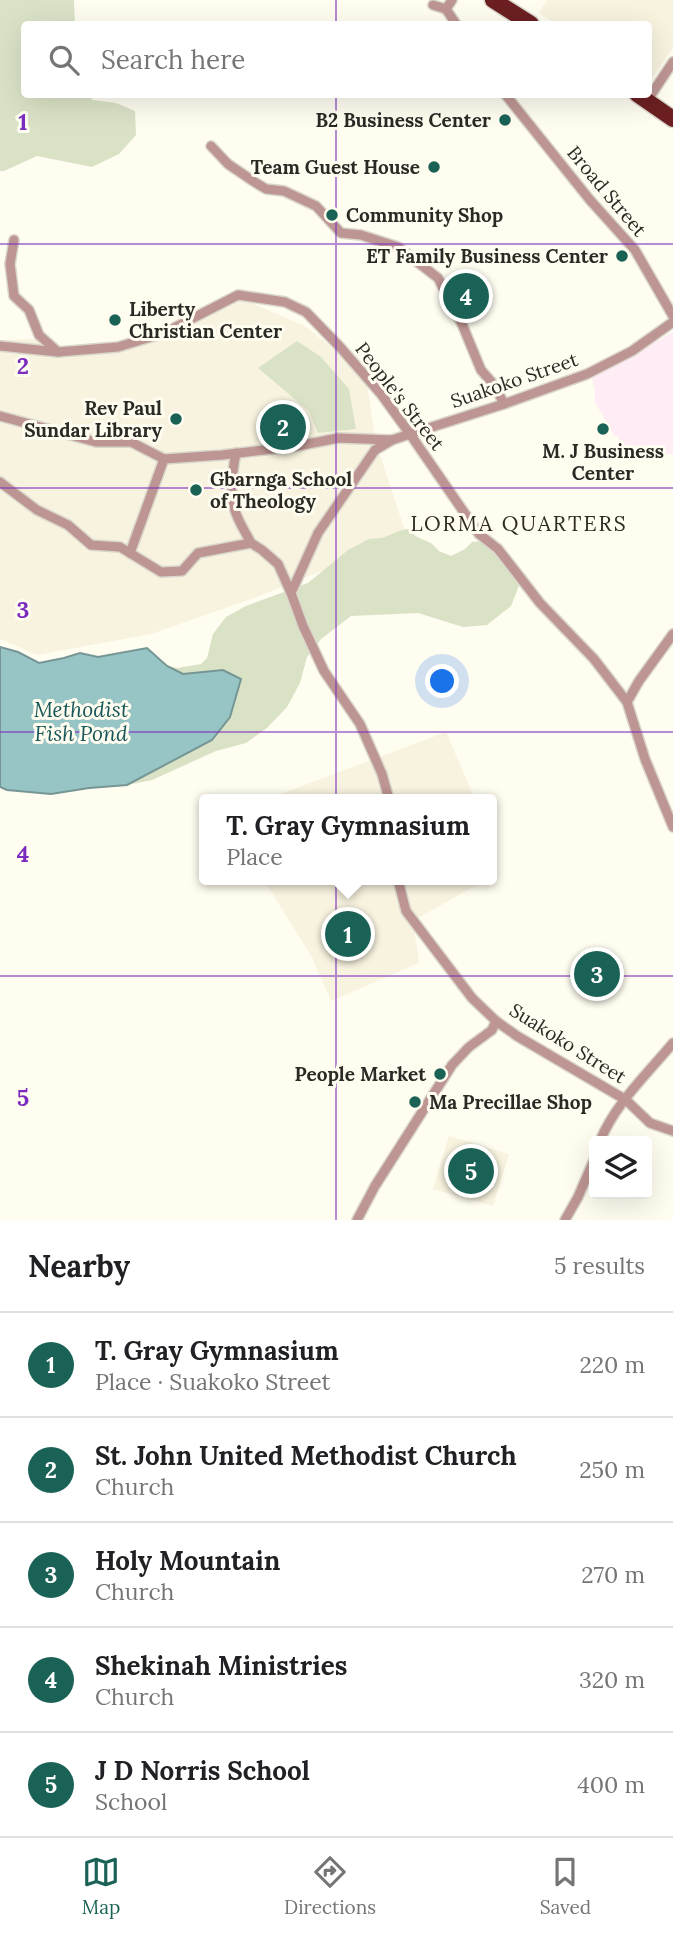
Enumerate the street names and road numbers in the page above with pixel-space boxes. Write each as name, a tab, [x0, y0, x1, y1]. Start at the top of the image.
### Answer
street label: Broad Street	[562, 141, 652, 242]
street label: People's Street	[350, 337, 450, 455]
street label: Suakoko Street	[447, 347, 581, 413]
street label: Suakoko Street	[505, 998, 631, 1089]

